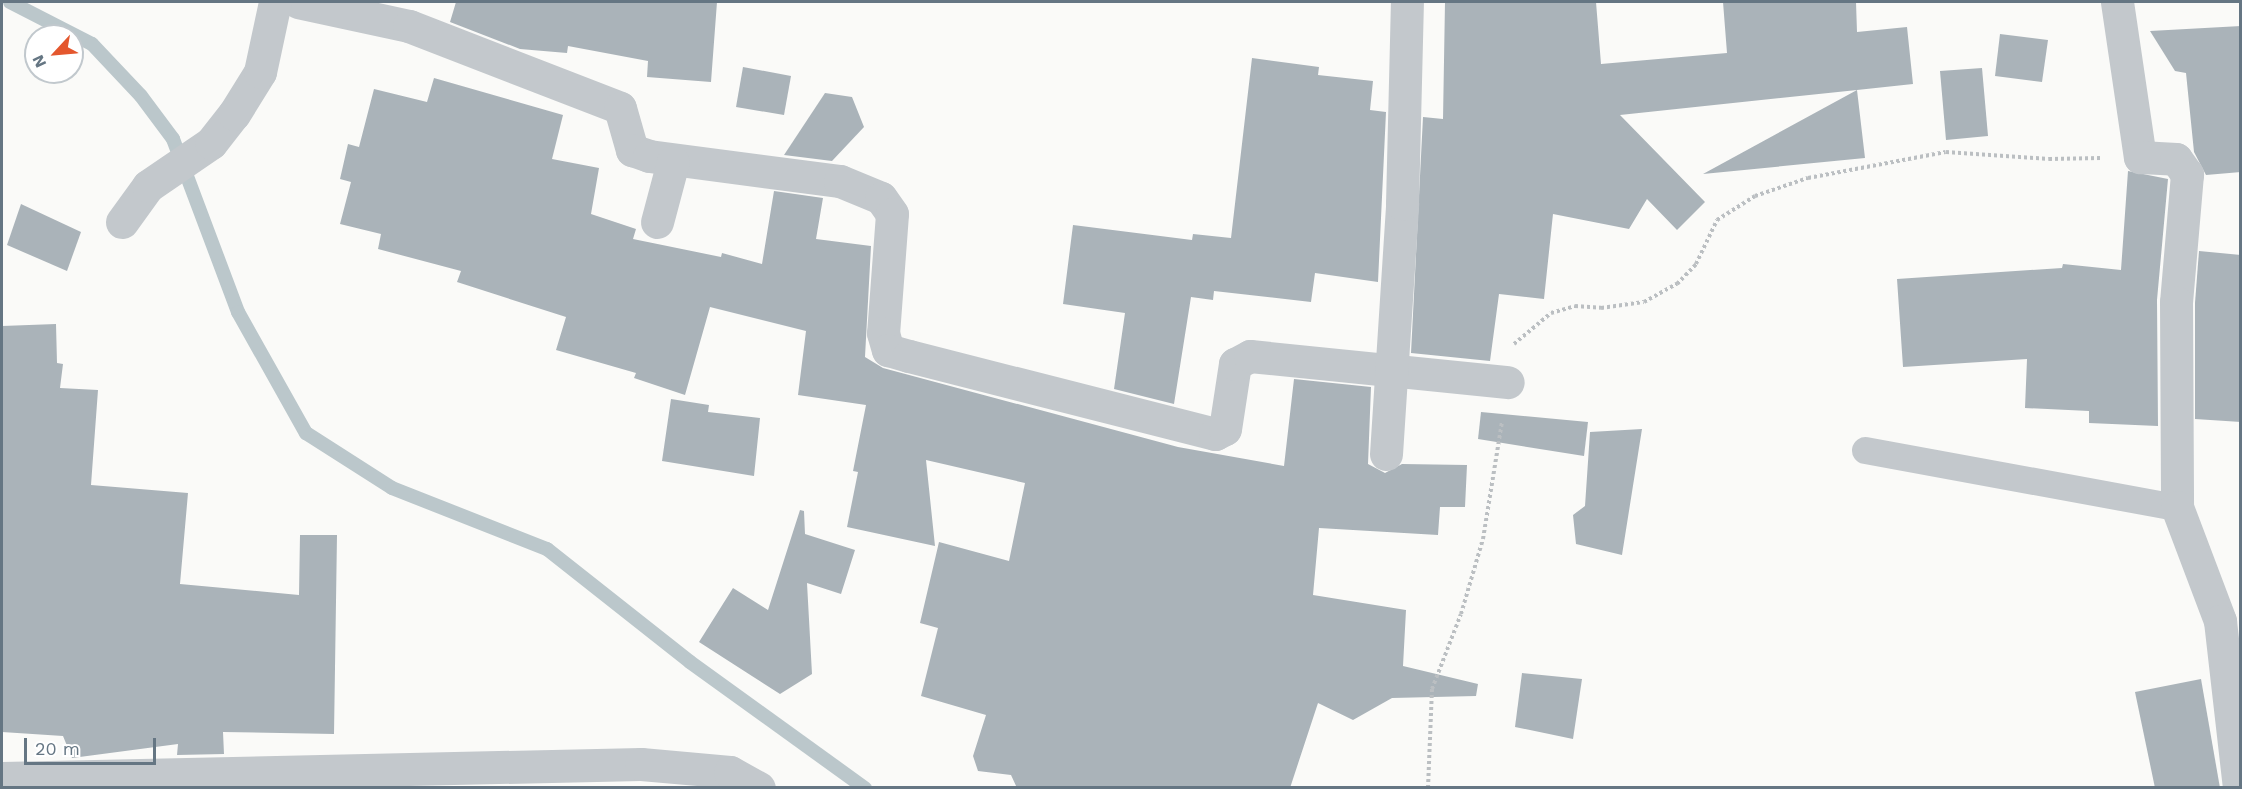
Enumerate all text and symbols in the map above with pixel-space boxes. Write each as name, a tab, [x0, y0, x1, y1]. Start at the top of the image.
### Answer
north arrow	[24, 24, 84, 84]
text: N	[28, 52, 50, 71]
scale bar	[27, 726, 159, 764]
text: 20 m	[35, 738, 80, 759]

